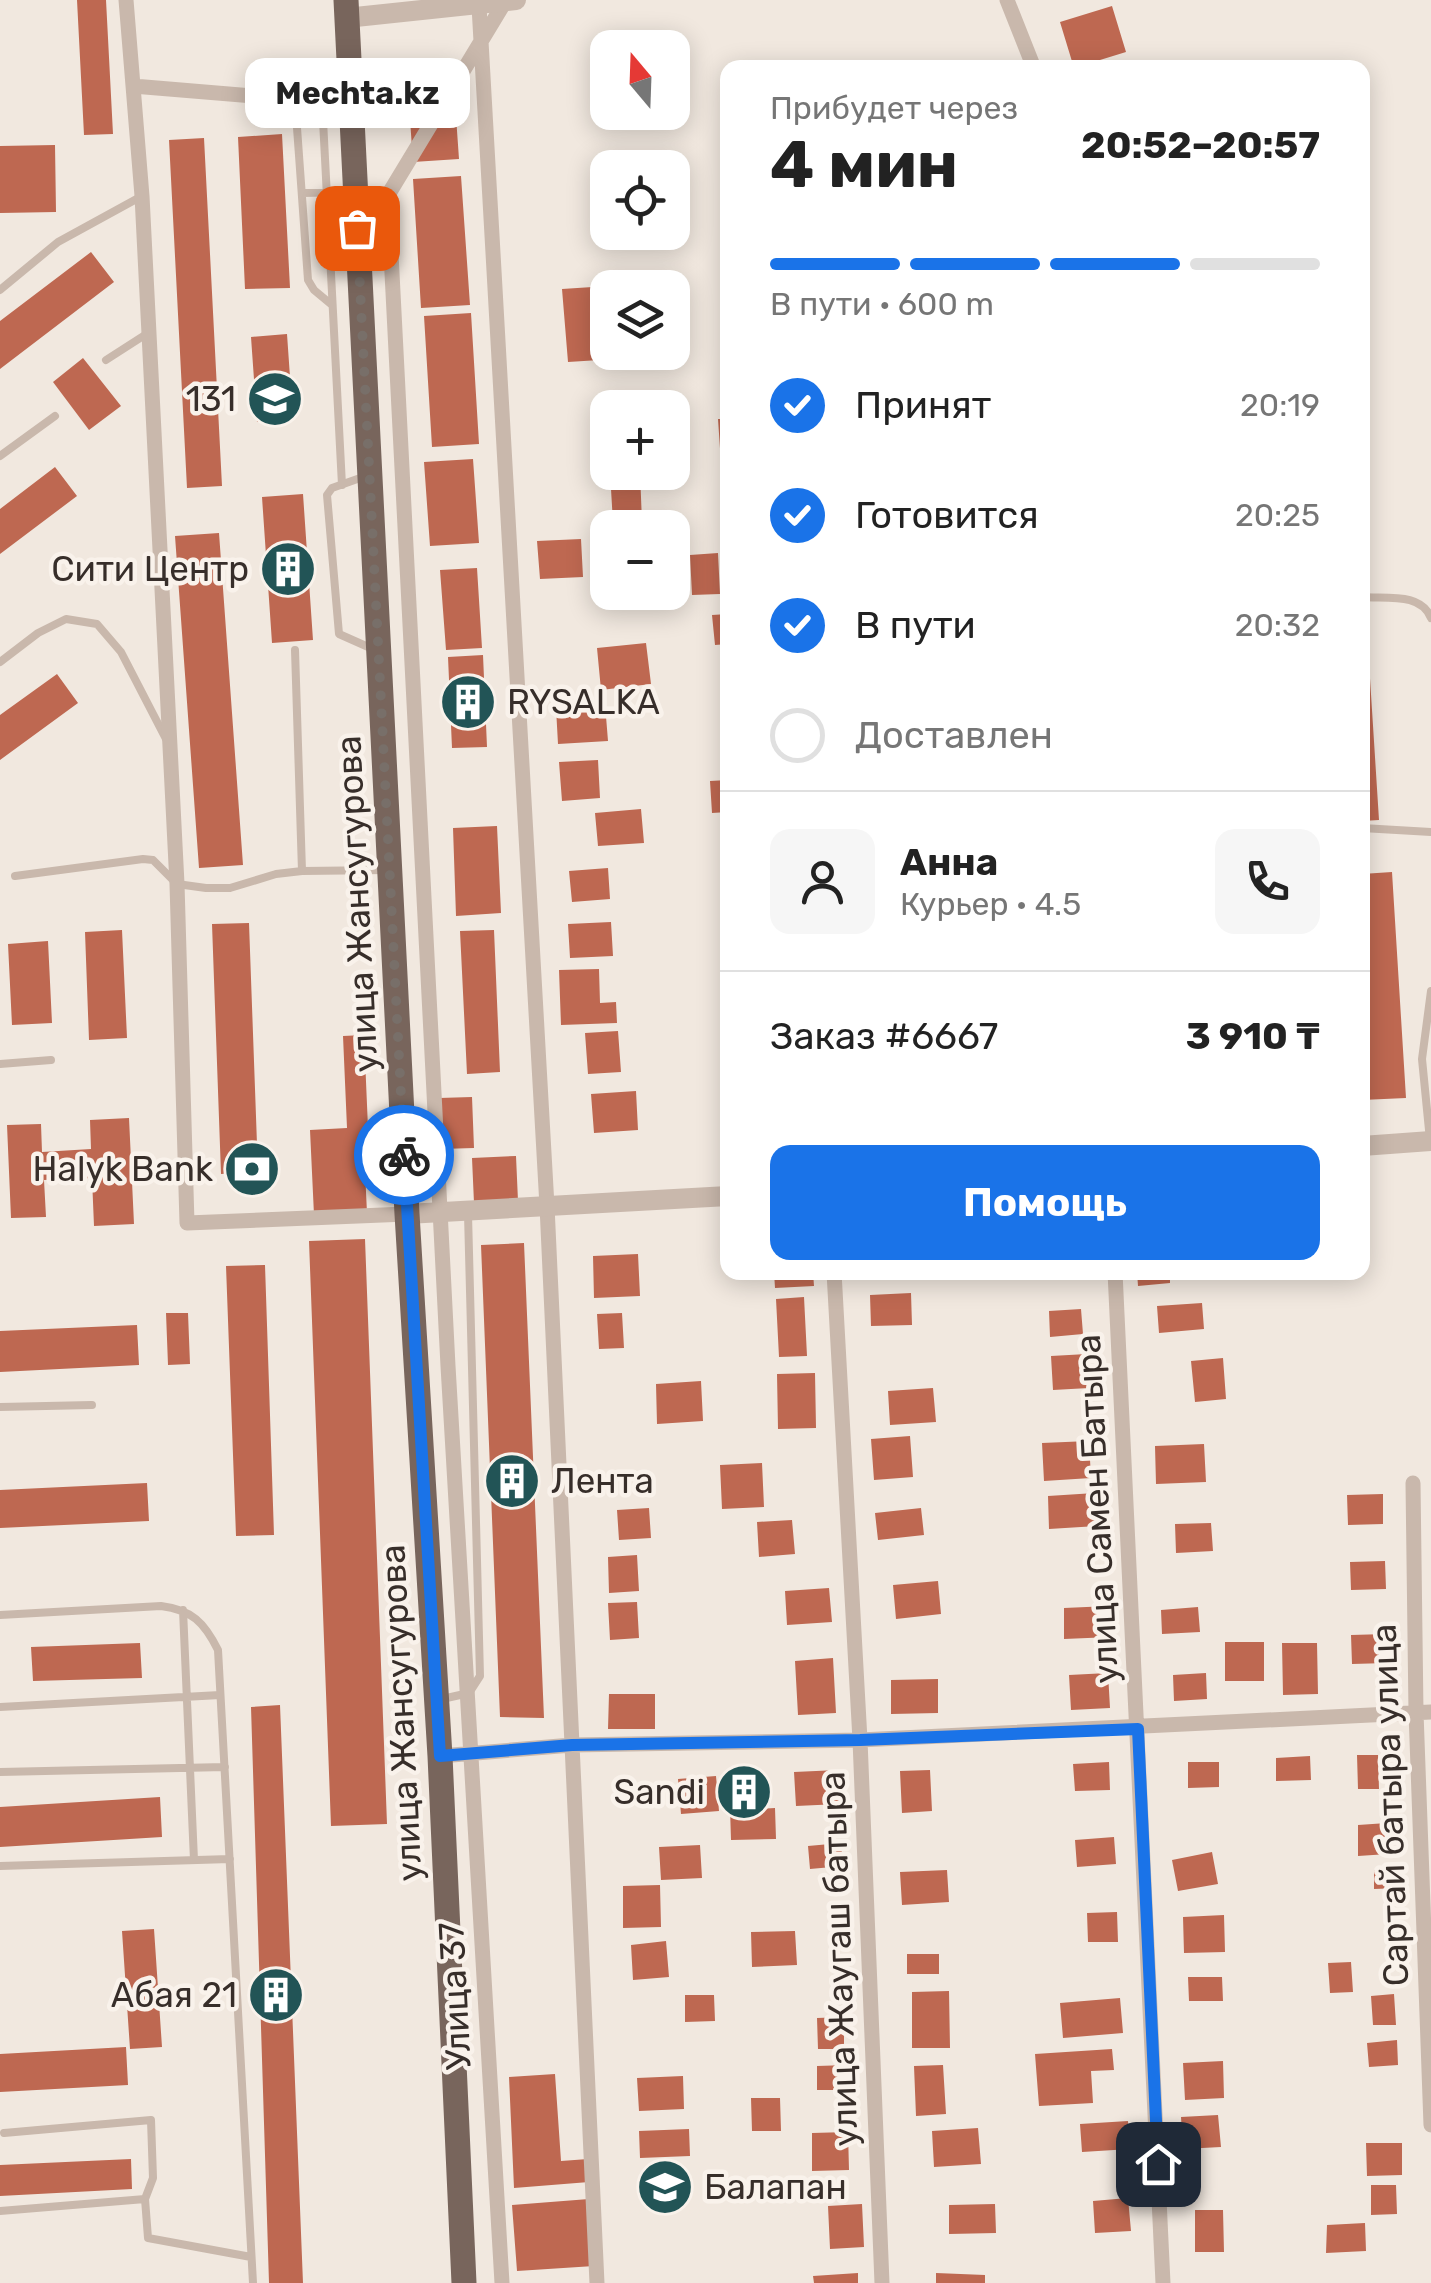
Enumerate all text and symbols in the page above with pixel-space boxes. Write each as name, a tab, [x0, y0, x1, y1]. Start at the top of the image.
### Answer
north arrow	[590, 30, 690, 130]
map controls	[590, 30, 690, 610]
callout: Mechta.kz	[245, 58, 470, 128]
text: Mechta.kz	[275, 74, 440, 112]
text: Прибудет через	[770, 89, 1018, 127]
text: 20:52–20:57	[1081, 122, 1320, 168]
text: 4 мин	[770, 126, 958, 203]
button: locate	[590, 150, 690, 250]
pin	[315, 186, 400, 271]
icon: bag	[330, 201, 385, 256]
button: layers	[590, 270, 690, 370]
text: В пути · 600 m	[770, 285, 994, 323]
school or university icon: 131	[245, 369, 305, 429]
place label: 131	[186, 378, 236, 420]
icon: check	[770, 378, 825, 433]
text: Принят	[855, 382, 991, 428]
text: 20:19	[1240, 386, 1320, 424]
button: +	[590, 390, 690, 490]
icon: check	[770, 488, 825, 543]
text: Готовится	[855, 492, 1039, 538]
text: 20:25	[1235, 496, 1320, 534]
button: −	[590, 510, 690, 610]
building icon: Сити Центр	[258, 539, 318, 599]
place label: Сити Центр	[51, 548, 249, 590]
icon: check	[770, 598, 825, 653]
text: В пути	[855, 602, 976, 648]
text: 20:32	[1235, 606, 1320, 644]
building icon: RYSALKA	[438, 672, 498, 732]
place label: RYSALKA	[507, 681, 660, 723]
text: Доставлен	[855, 712, 1053, 758]
street label: улица Жансугурова	[327, 735, 387, 1073]
button: person	[770, 829, 875, 934]
button: phone	[1215, 829, 1320, 934]
text: Анна	[900, 839, 998, 885]
text: Курьер · 4.5	[900, 885, 1081, 923]
text: Заказ #6667	[770, 1013, 998, 1059]
text: 3 910 ₸	[1186, 1013, 1320, 1059]
courier	[354, 1105, 454, 1205]
icon: bike	[377, 1128, 432, 1183]
bank icon: Halyk Bank	[222, 1139, 282, 1199]
button: Помощь	[770, 1145, 1320, 1260]
place label: Halyk Bank	[33, 1148, 213, 1190]
street label: улица Самен Батыра	[1067, 1333, 1127, 1685]
building icon: Лента	[482, 1451, 542, 1511]
place label: Лента	[551, 1460, 654, 1502]
street label: улица Жансугурова	[371, 1544, 431, 1882]
street label: Сартай батыра улица	[1363, 1623, 1417, 1987]
building icon: Sandi	[714, 1762, 774, 1822]
place label: Sandi	[613, 1771, 705, 1813]
street label: улица Жаугаш батыра	[811, 1771, 867, 2147]
street label: Улица 37	[430, 1921, 480, 2071]
building icon: Абая 21	[246, 1965, 306, 2025]
place label: Абая 21	[111, 1974, 237, 2016]
pin	[1116, 2122, 1201, 2207]
icon: home	[1131, 2137, 1186, 2192]
school or university icon: Балапан	[635, 2157, 695, 2217]
place label: Балапан	[704, 2166, 847, 2208]

